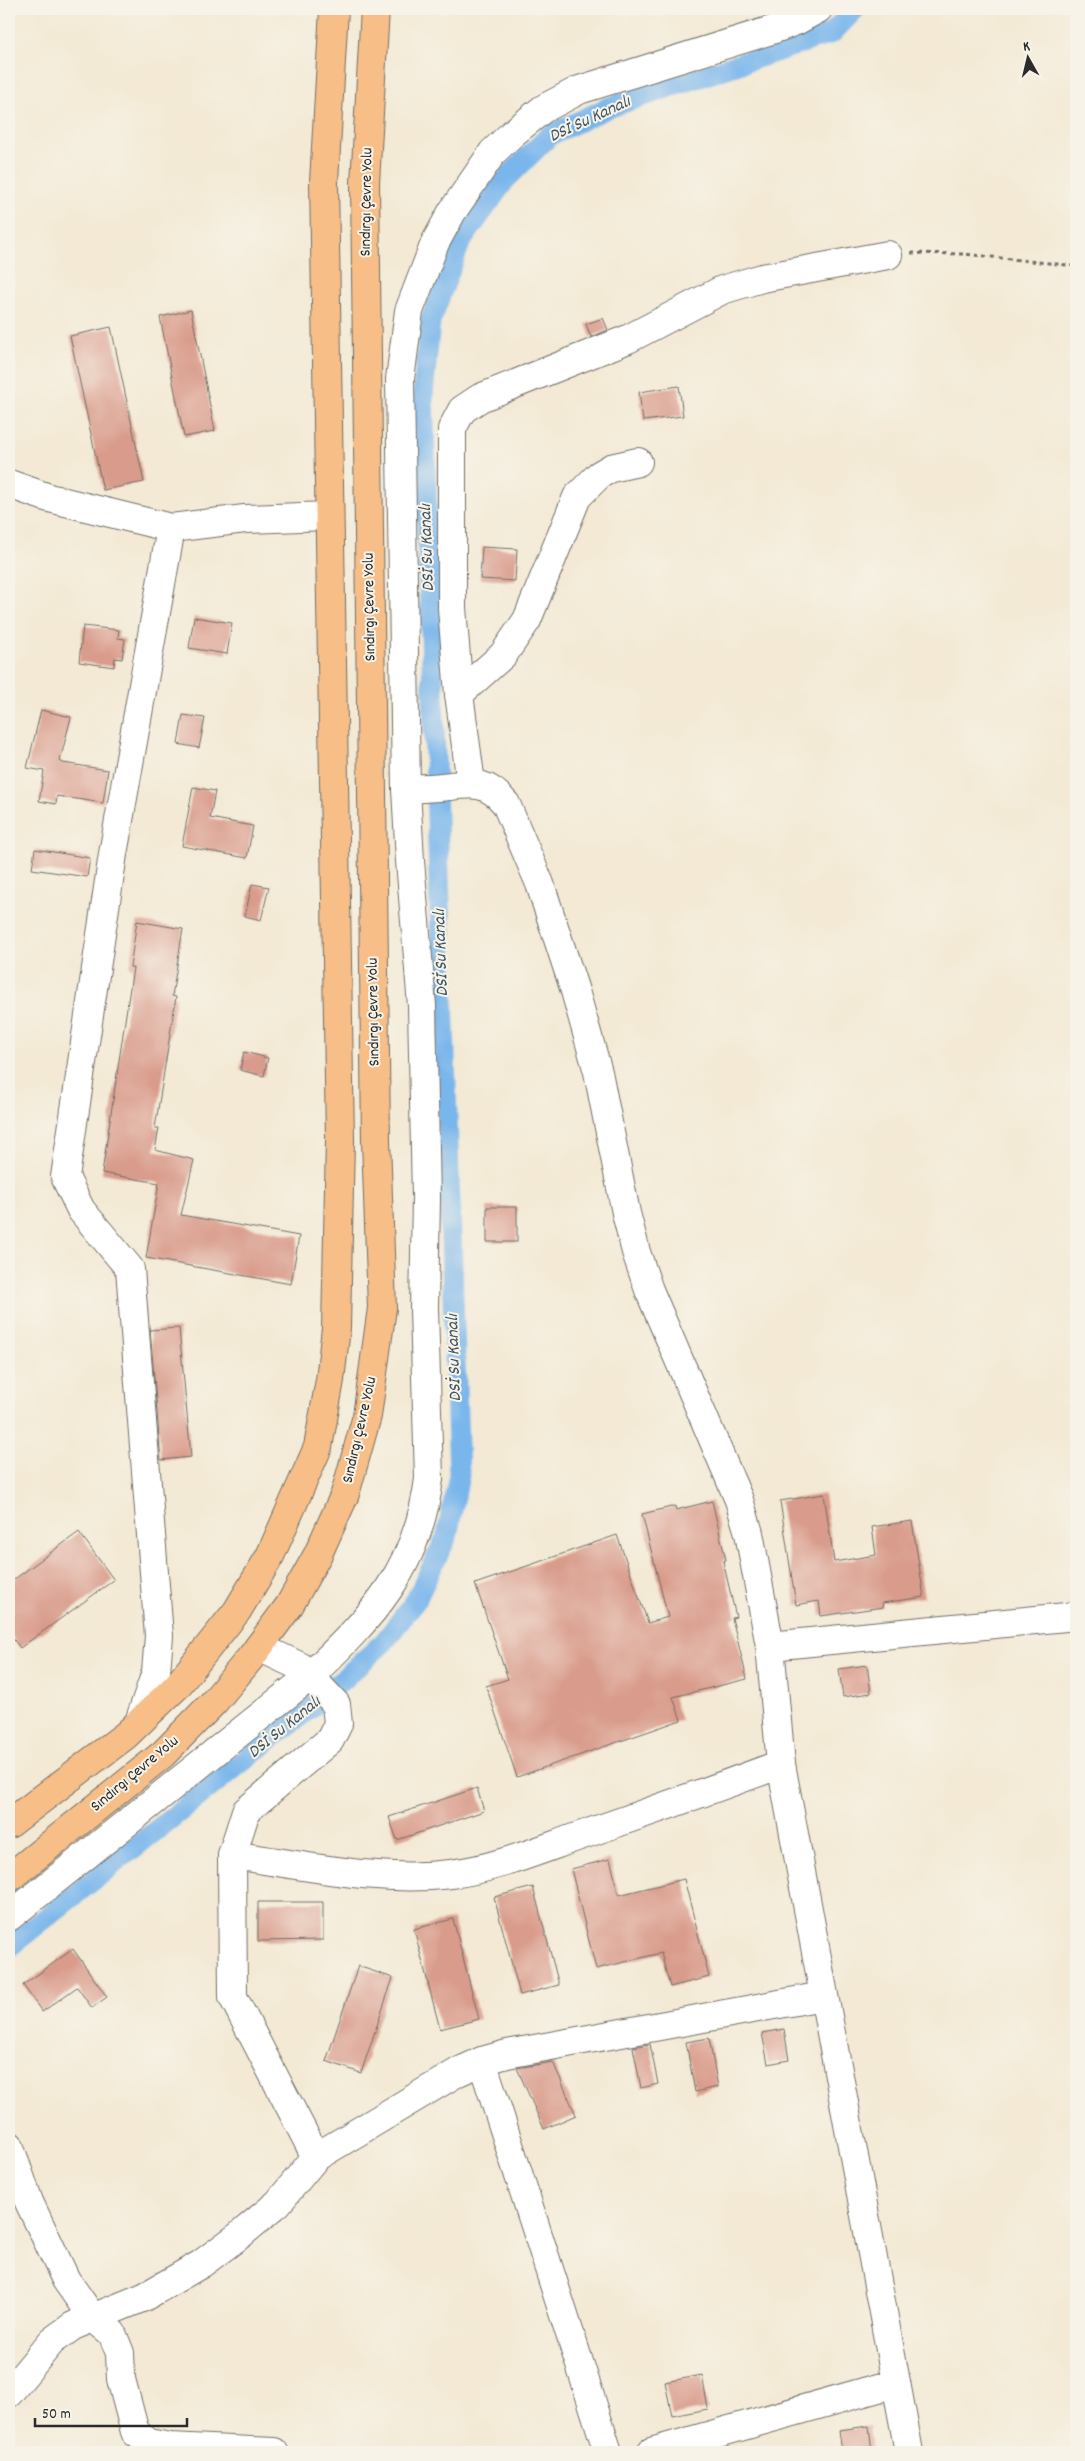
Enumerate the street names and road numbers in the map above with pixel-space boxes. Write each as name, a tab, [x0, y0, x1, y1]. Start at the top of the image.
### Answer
street label: Sındırgı Çevre Yolu	[355, 147, 379, 257]
street label: Sındırgı Çevre Yolu	[358, 552, 382, 662]
street label: Sındırgı Çevre Yolu	[362, 957, 386, 1067]
street label: Sındırgı Çevre Yolu	[337, 1374, 383, 1486]
street label: Sındırgı Çevre Yolu	[86, 1730, 184, 1818]

